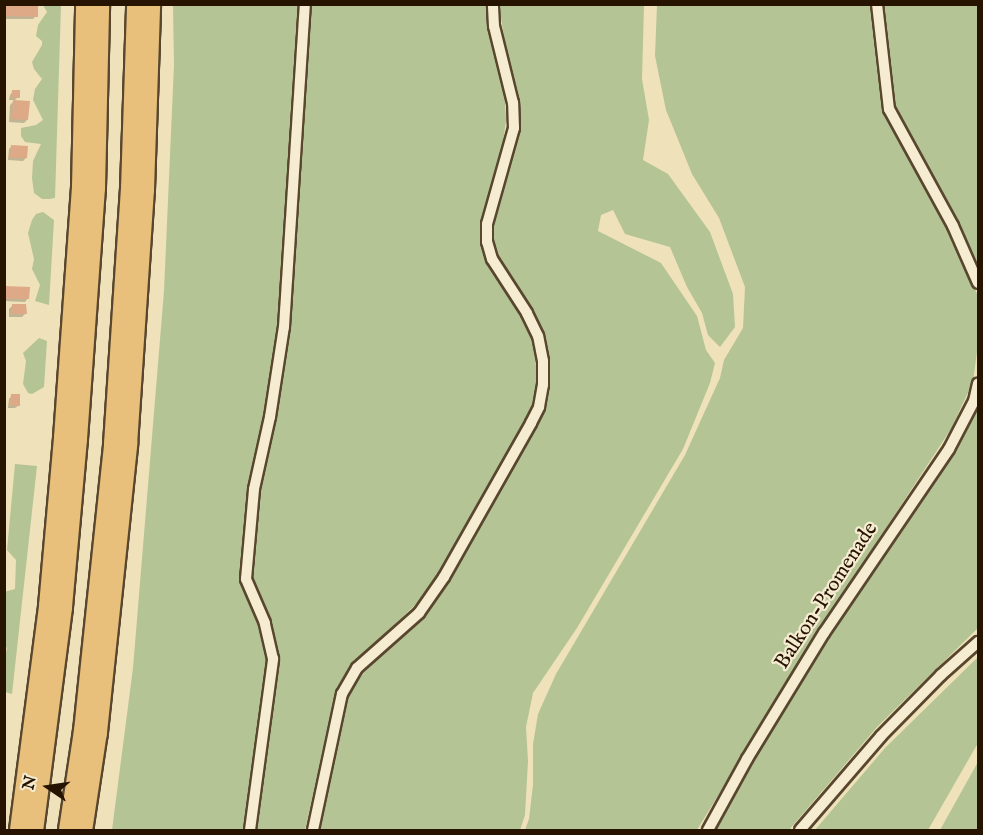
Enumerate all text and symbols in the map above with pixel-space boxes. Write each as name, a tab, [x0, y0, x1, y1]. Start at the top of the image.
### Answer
street label: Balkon-Promenade	[770, 518, 884, 674]
north arrow	[18, 757, 78, 817]
text: N	[19, 774, 42, 792]

